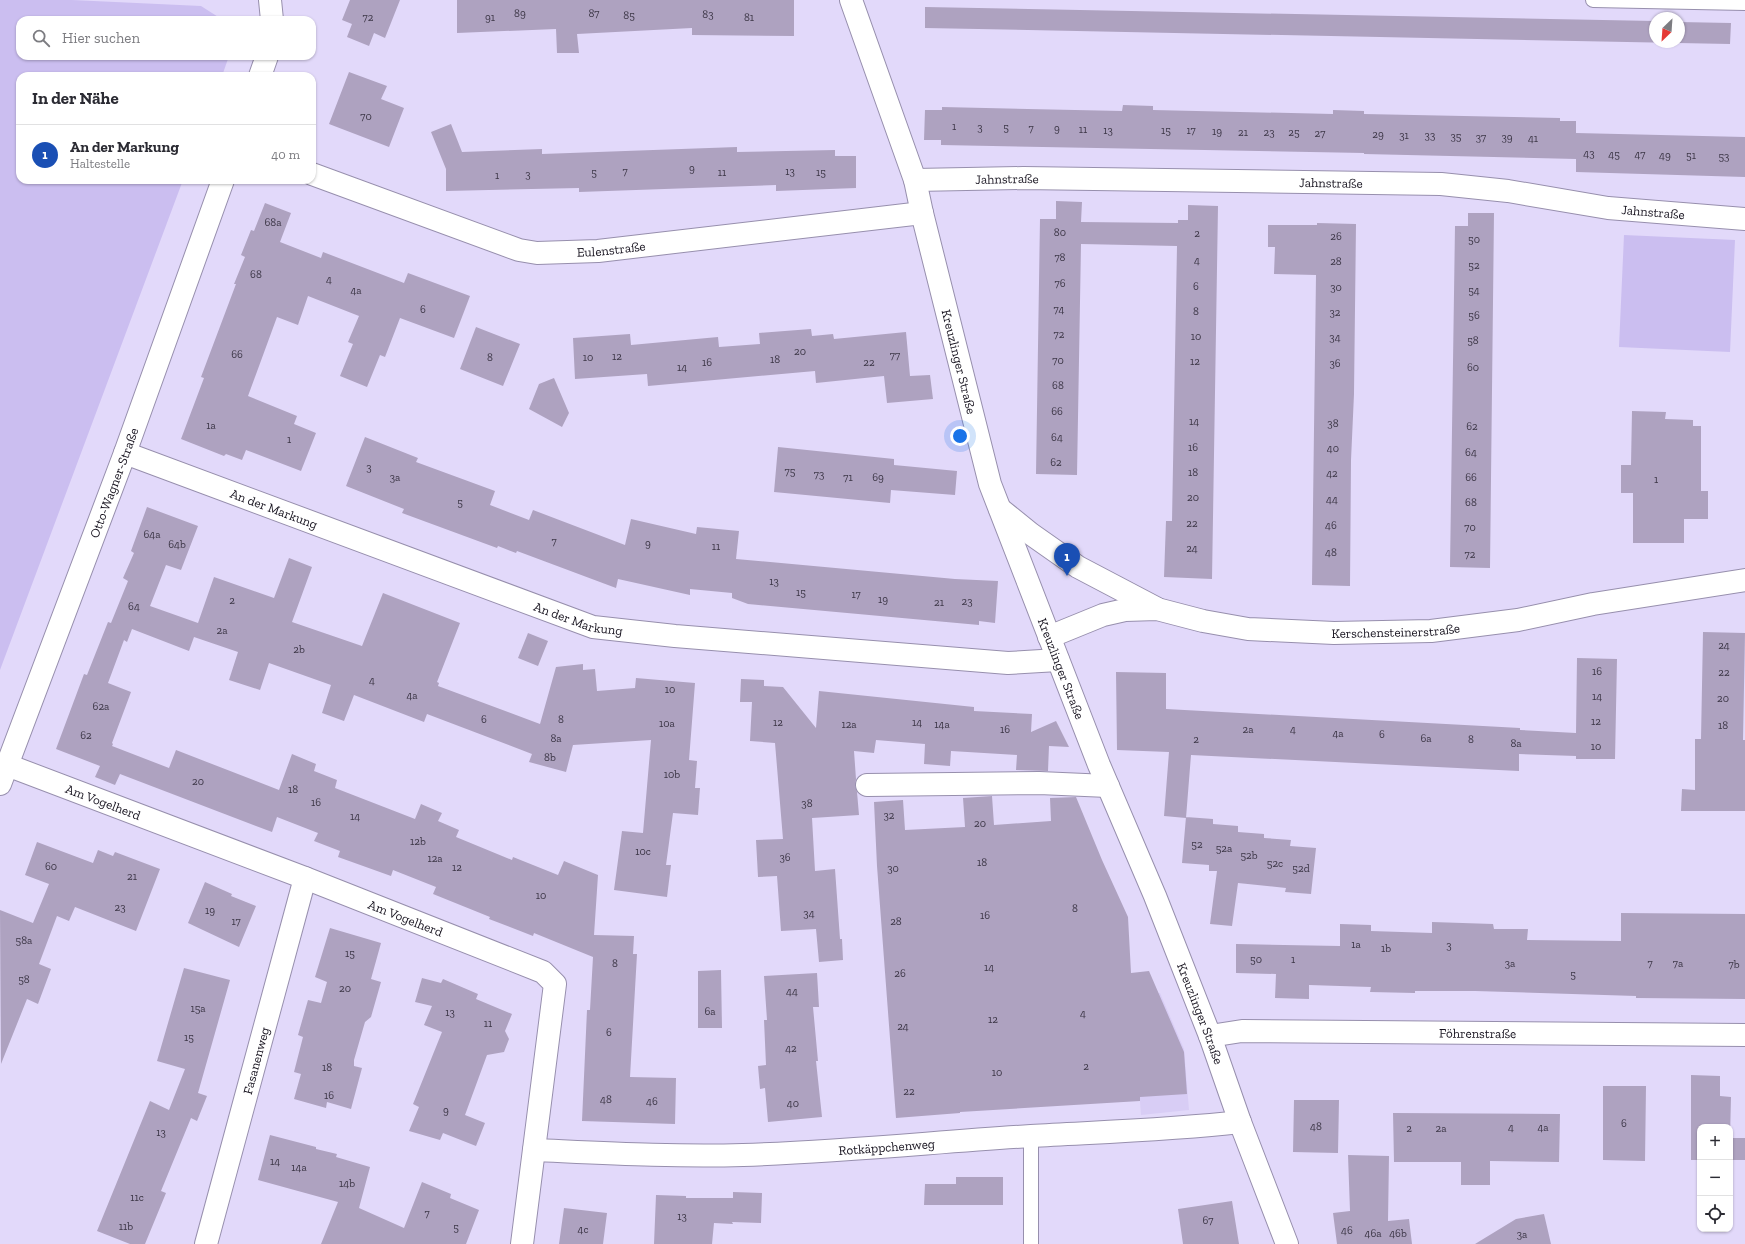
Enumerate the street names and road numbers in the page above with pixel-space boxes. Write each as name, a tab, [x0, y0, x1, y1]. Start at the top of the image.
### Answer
street label: Jahnstraße	[975, 170, 1039, 186]
street label: Jahnstraße	[1299, 174, 1363, 190]
street label: Jahnstraße	[1621, 202, 1685, 222]
street label: Eulenstraße	[577, 238, 646, 259]
street label: Kreuzlinger Straße	[939, 308, 980, 416]
street label: Otto-Wagner-Straße	[86, 426, 141, 540]
street label: An der Markung	[228, 485, 320, 531]
street label: An der Markung	[532, 598, 623, 638]
street label: Kreuzlinger Straße	[1035, 616, 1088, 721]
street label: Kerschensteinerstraße	[1331, 620, 1461, 641]
street label: Am Vogelherd	[64, 780, 143, 823]
street label: Am Vogelherd	[366, 896, 445, 939]
street label: Kreuzlinger Straße	[1174, 960, 1227, 1066]
street label: Fasanenweg	[239, 1025, 272, 1096]
street label: Föhrenstraße	[1439, 1025, 1516, 1041]
street label: Rotkäppchenweg	[838, 1135, 935, 1158]

